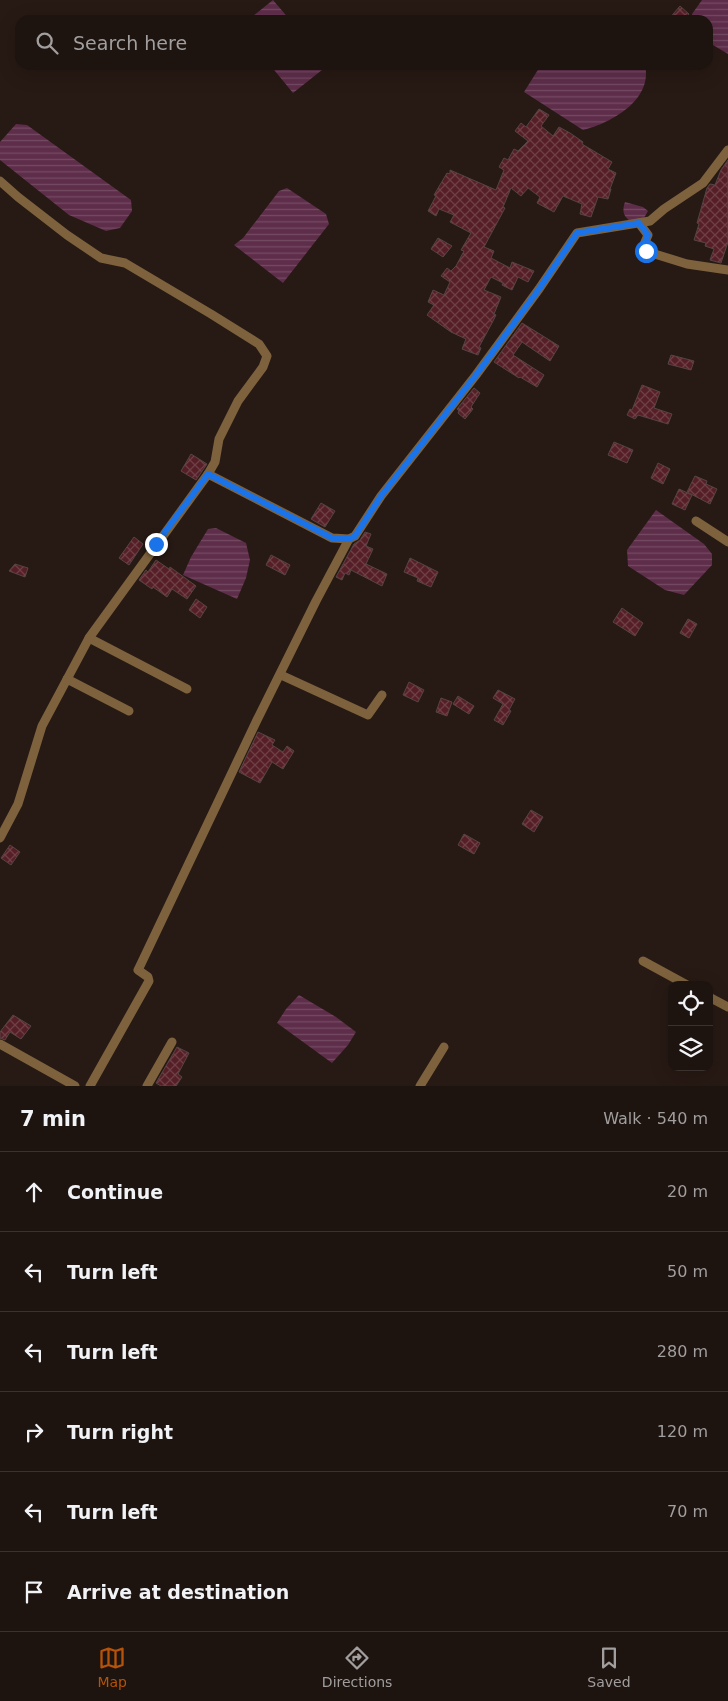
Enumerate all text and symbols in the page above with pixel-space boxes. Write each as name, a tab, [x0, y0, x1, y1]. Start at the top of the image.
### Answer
search box	[15, 15, 713, 70]
icon: search	[33, 29, 61, 57]
text: Search here	[73, 32, 187, 54]
route start	[635, 240, 658, 263]
route end	[145, 533, 168, 556]
map controls	[668, 981, 713, 1071]
button: locate	[668, 981, 713, 1026]
button: layers	[668, 1026, 713, 1071]
text: 7 min	[20, 1107, 86, 1131]
text: Walk · 540 m	[603, 1109, 708, 1128]
icon: ahead	[20, 1178, 48, 1206]
text: Continue	[67, 1181, 163, 1203]
text: 20 m	[667, 1182, 708, 1201]
icon: left	[20, 1258, 48, 1286]
text: Turn left	[67, 1261, 158, 1283]
text: 50 m	[667, 1262, 708, 1281]
icon: left	[20, 1338, 48, 1366]
text: Turn left	[67, 1341, 158, 1363]
text: 280 m	[657, 1342, 708, 1361]
icon: right	[20, 1418, 48, 1446]
text: Turn right	[67, 1421, 173, 1443]
text: 120 m	[657, 1422, 708, 1441]
icon: left	[20, 1498, 48, 1526]
text: Turn left	[67, 1501, 158, 1523]
text: 70 m	[667, 1502, 708, 1521]
icon: arrive	[20, 1578, 48, 1606]
text: Arrive at destination	[67, 1581, 289, 1603]
tab: Map	[97, 1644, 127, 1690]
tab: Directions	[322, 1644, 392, 1690]
tab: Saved	[587, 1644, 631, 1690]

